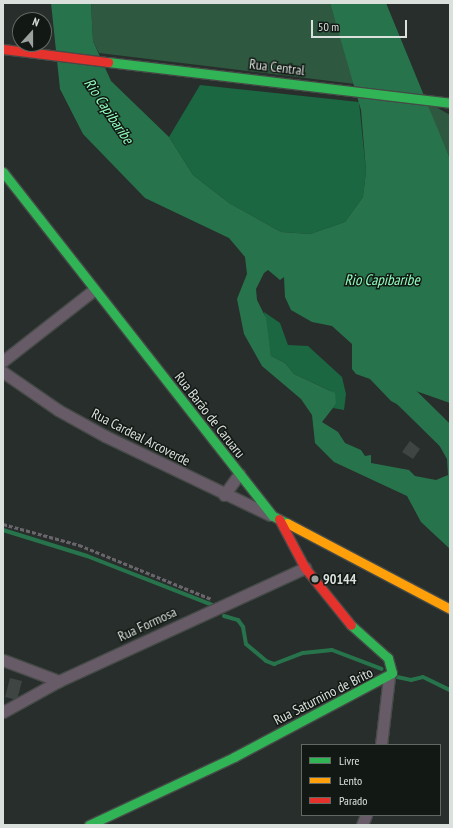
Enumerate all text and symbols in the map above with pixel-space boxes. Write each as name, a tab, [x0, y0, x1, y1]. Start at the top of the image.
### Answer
north arrow	[12, 12, 52, 52]
scale bar	[313, 12, 409, 38]
text: N	[31, 14, 41, 29]
text: 50 m	[318, 19, 339, 34]
street label: Rua Central	[248, 55, 306, 79]
water label: Rio Capibaribe	[81, 75, 137, 147]
water label: Rio Capibaribe	[344, 271, 420, 289]
street label: Rua Barão de Caruaru	[171, 369, 249, 461]
street label: Rua Cardeal Arcoverde	[89, 405, 193, 469]
place label: 90144	[323, 571, 356, 587]
marker: 90144	[310, 574, 320, 584]
street label: Rua Formosa	[115, 603, 179, 645]
street label: Rua Saturnino de Brito	[271, 664, 375, 728]
legend	[301, 744, 441, 816]
text: Livre	[339, 753, 359, 768]
text: Lento	[339, 773, 362, 788]
text: Parado	[339, 793, 367, 808]

